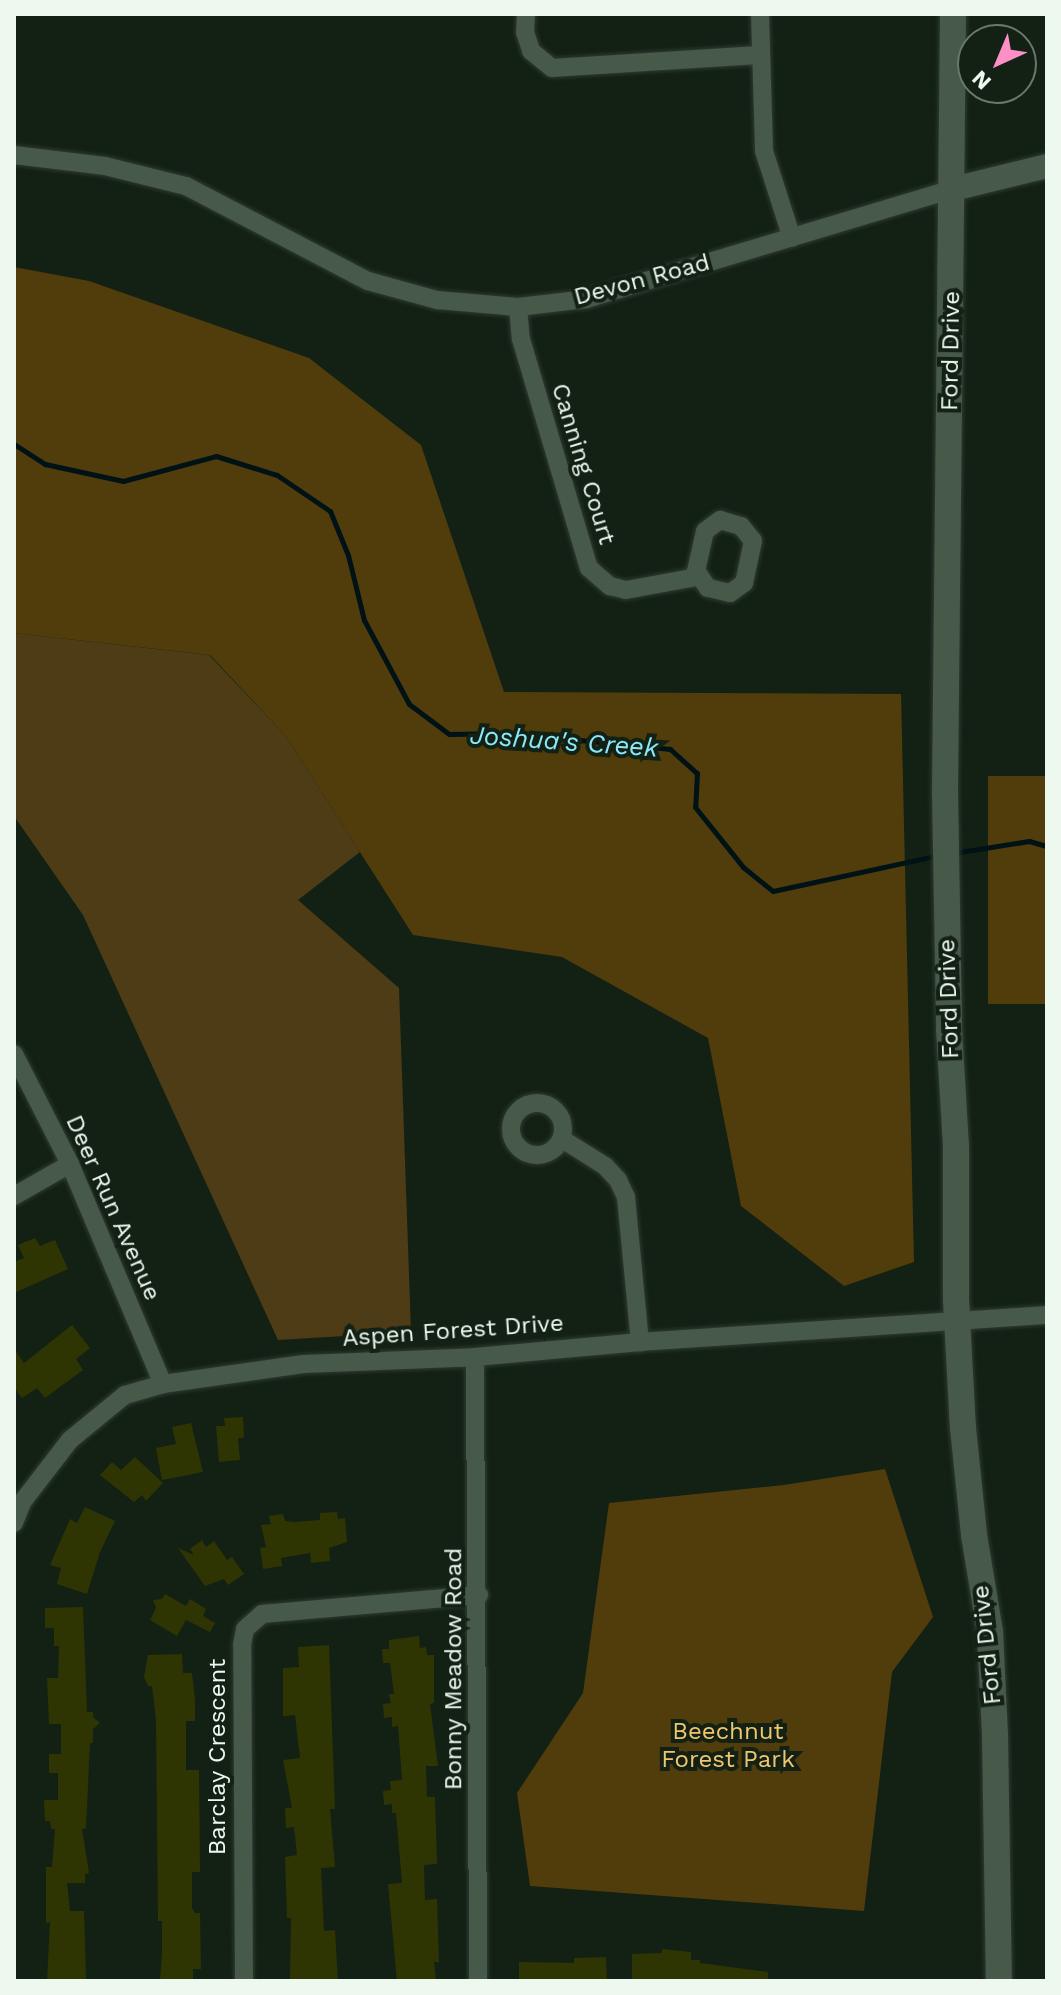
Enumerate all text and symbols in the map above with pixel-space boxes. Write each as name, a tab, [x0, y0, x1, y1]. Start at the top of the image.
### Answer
north arrow	[957, 24, 1037, 104]
text: N	[967, 66, 996, 95]
street label: Devon Road	[571, 248, 713, 312]
street label: Ford Drive	[936, 291, 966, 411]
street label: Canning Court	[545, 380, 621, 548]
water label: Joshua's Creek	[469, 720, 659, 764]
street label: Ford Drive	[933, 939, 965, 1059]
street label: Deer Run Avenue	[59, 1110, 167, 1306]
street label: Aspen Forest Drive	[341, 1309, 565, 1353]
street label: Bonny Meadow Road	[440, 1547, 468, 1791]
street label: Ford Drive	[966, 1584, 1008, 1706]
street label: Barclay Crescent	[204, 1658, 232, 1856]
park label: Beechnut Forest Park	[661, 1718, 795, 1774]

